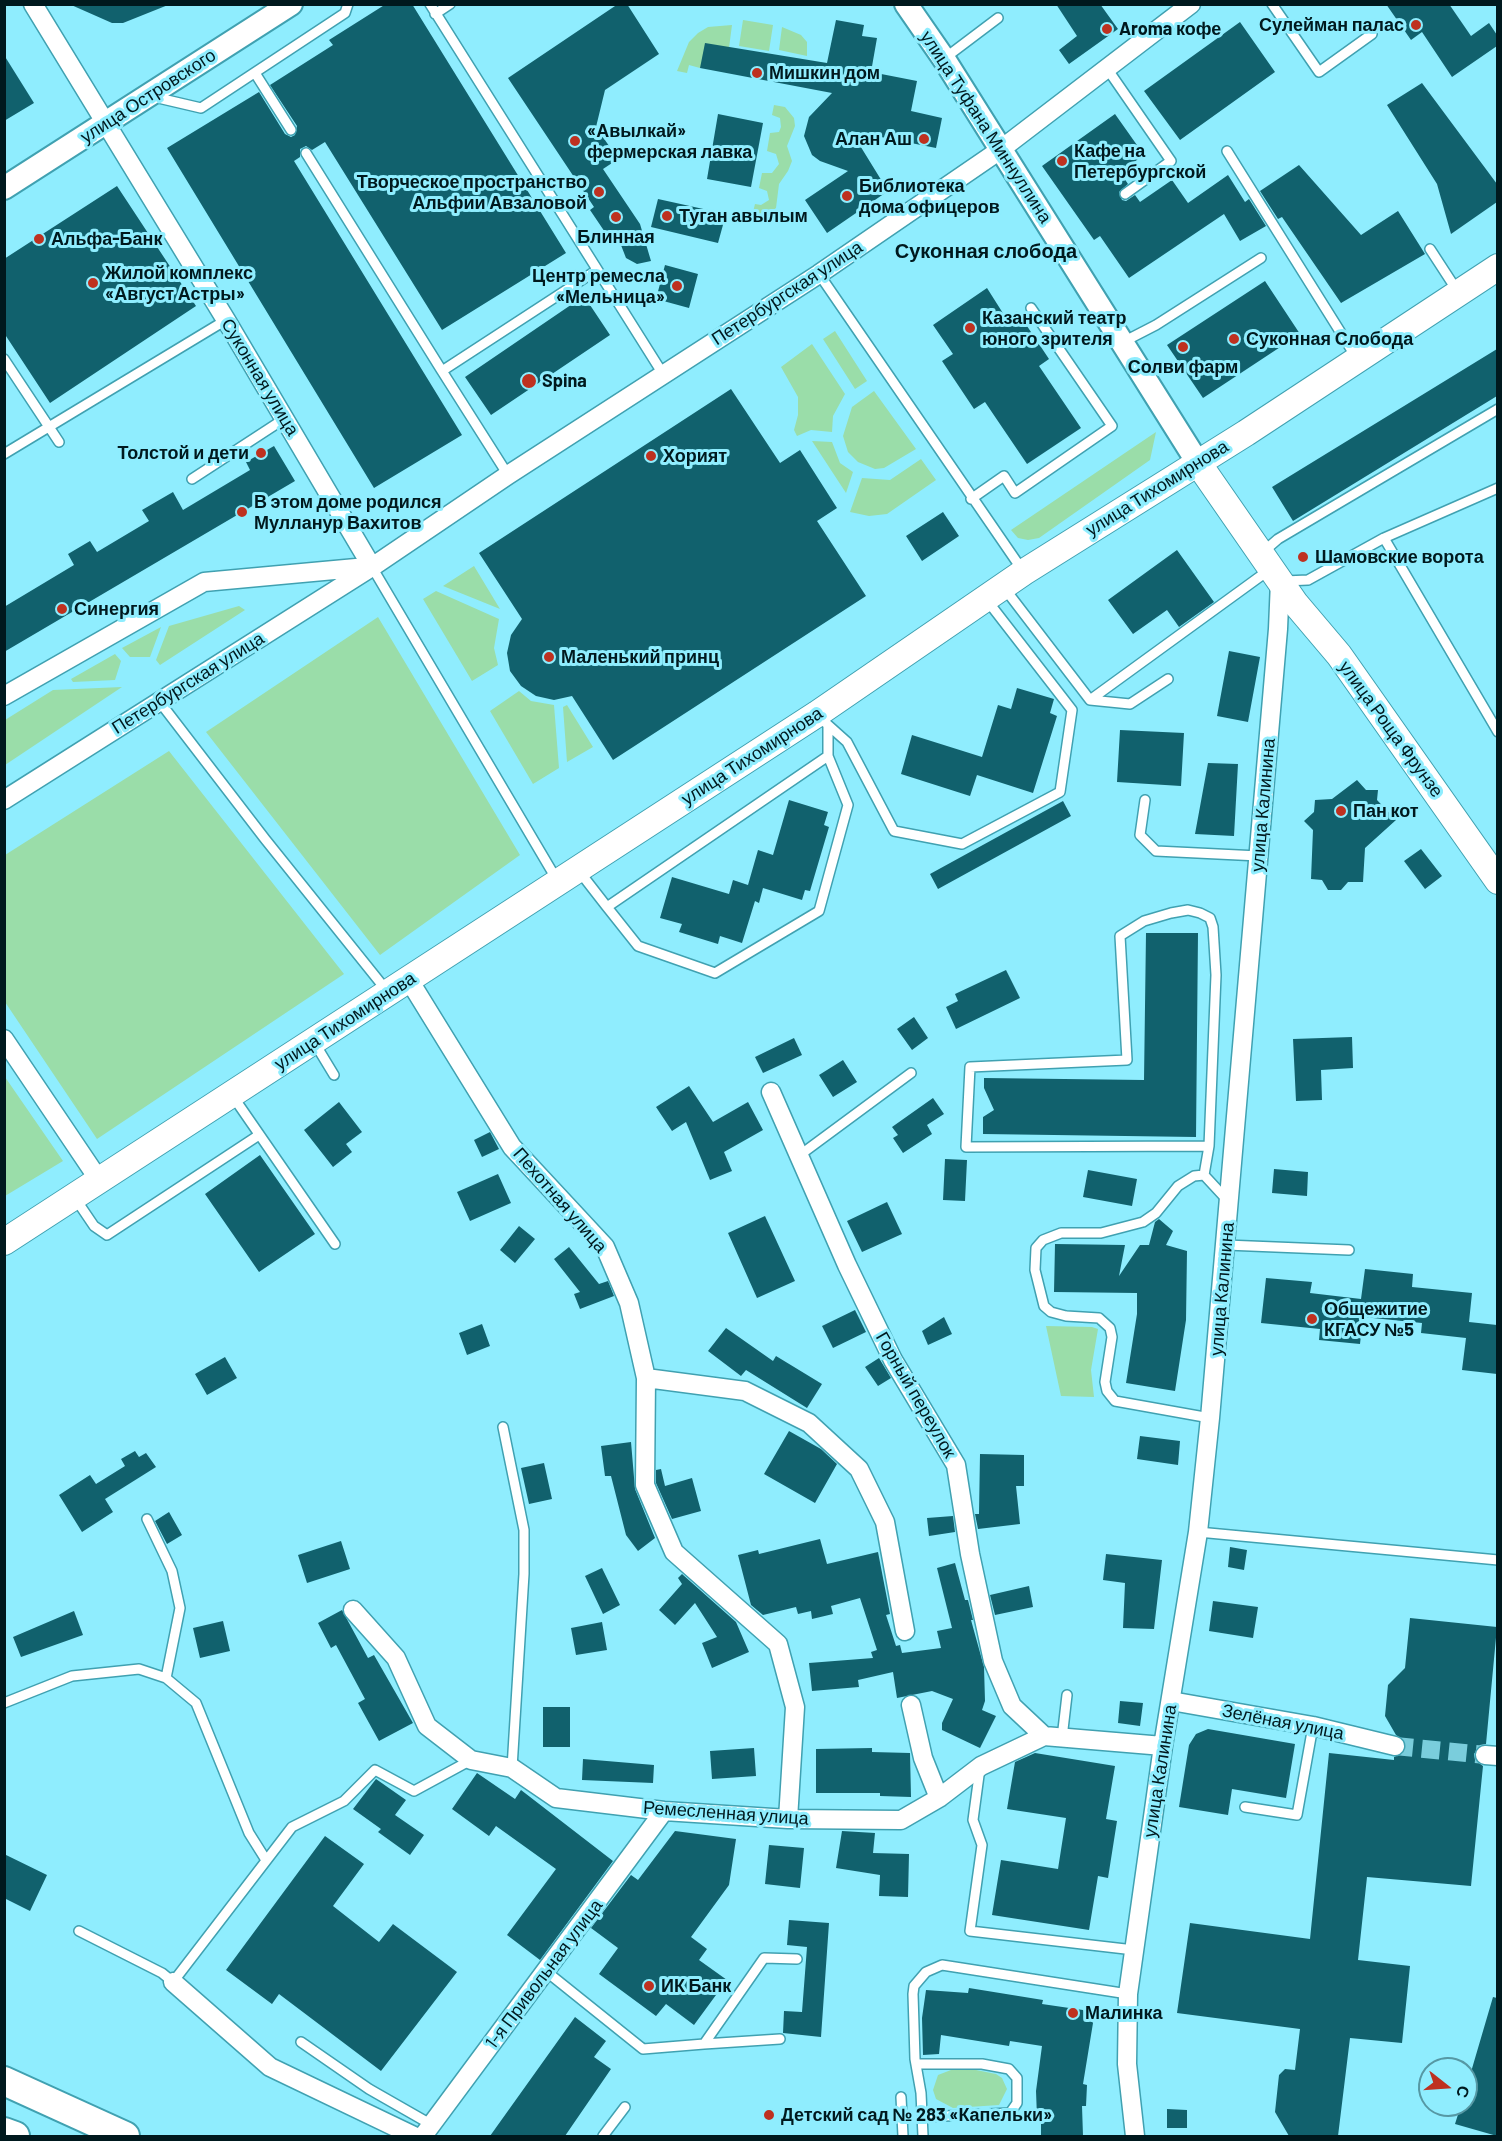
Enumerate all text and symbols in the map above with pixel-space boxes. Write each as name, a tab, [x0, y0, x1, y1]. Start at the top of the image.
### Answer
place label: Сулейман палас	[1259, 14, 1404, 36]
place label: Aroma кофе	[1119, 18, 1221, 40]
marker: Сулейман палас	[1409, 18, 1423, 32]
marker: Aroma кофе	[1100, 22, 1114, 36]
street label: улица Туфана Миннуллина	[916, 27, 1056, 227]
street label: улица Островского	[76, 44, 220, 148]
place label: Мишкин дом	[769, 62, 880, 84]
marker: Мишкин дом	[750, 66, 764, 80]
place label: «Авылкай» фермерская лавка	[587, 120, 752, 162]
place label: Алан Аш	[835, 128, 912, 150]
marker: Алан Аш	[917, 132, 931, 146]
marker: «Авылкай» фермерская лавка	[568, 134, 582, 148]
place label: Кафе на Петербургской	[1074, 140, 1206, 182]
marker: Кафе на Петербургской	[1055, 154, 1069, 168]
place label: Творческое пространство Альфии Авзаловой	[357, 171, 587, 213]
place label: Библиотека дома офицеров	[859, 175, 1000, 218]
marker: Творческое пространство Альфии Авзаловой	[592, 185, 606, 199]
marker: Библиотека дома офицеров	[840, 189, 854, 203]
place label: Туган авылым	[679, 205, 808, 227]
marker: Туган авылым	[660, 209, 674, 223]
marker: Блинная	[609, 210, 623, 224]
place label: Блинная	[577, 226, 655, 248]
place label: Альфа-Банк	[51, 228, 162, 250]
marker: Альфа-Банк	[32, 232, 46, 246]
street label: Петербургская улица	[708, 236, 866, 350]
district label: Суконная слобода	[895, 239, 1077, 263]
place label: Жилой комплекс «Август Астры»	[105, 262, 253, 304]
place label: Центр ремесла «Мельница»	[532, 265, 665, 308]
marker: Жилой комплекс «Август Астры»	[86, 276, 100, 290]
marker: Центр ремесла «Мельница»	[670, 279, 684, 293]
place label: Казанский театр юного зрителя	[982, 307, 1126, 350]
street label: Суконная улица	[217, 315, 303, 439]
marker: Казанский театр юного зрителя	[963, 321, 977, 335]
place label: Суконная Слобода	[1246, 328, 1413, 350]
marker: Суконная Слобода	[1227, 332, 1241, 346]
marker: Солви фарм	[1176, 340, 1190, 354]
place label: Солви фарм	[1128, 356, 1238, 378]
place label: Spina	[542, 370, 587, 392]
marker: Spina	[520, 372, 538, 390]
street label: улица Тихомирнова	[1082, 435, 1232, 541]
place label: Толстой и дети	[117, 442, 249, 464]
place label: Хорият	[663, 445, 727, 467]
marker: Толстой и дети	[254, 446, 268, 460]
marker: Хорият	[644, 449, 658, 463]
place label: В этом доме родился Мулланур Вахитов	[254, 491, 442, 534]
marker: В этом доме родился Мулланур Вахитов	[235, 505, 249, 519]
place label: Шамовские ворота	[1315, 546, 1484, 568]
marker: Шамовские ворота	[1296, 550, 1310, 564]
place label: Синергия	[74, 598, 159, 620]
marker: Синергия	[55, 602, 69, 616]
street label: Петербургская улица	[108, 627, 268, 739]
place label: Маленький принц	[561, 646, 719, 668]
marker: Маленький принц	[542, 650, 556, 664]
street label: улица Роща Фрунзе	[1334, 657, 1448, 801]
street label: улица Тихомирнова	[677, 702, 827, 810]
street label: улица Калинина	[1246, 737, 1280, 873]
place label: Пан кот	[1353, 800, 1419, 822]
marker: Пан кот	[1334, 804, 1348, 818]
street label: улица Тихомирнова	[270, 967, 420, 1075]
street label: Пехотная улица	[509, 1143, 611, 1257]
street label: улица Калинина	[1205, 1221, 1239, 1357]
place label: Общежитие КГАСУ №5	[1324, 1298, 1428, 1340]
marker: Общежитие КГАСУ №5	[1305, 1312, 1319, 1326]
street label: Горный переулок	[871, 1328, 961, 1462]
street label: Зелёная улица	[1220, 1700, 1346, 1744]
street label: улица Калинина	[1139, 1703, 1181, 1839]
street label: Ремесленная улица	[643, 1796, 809, 1830]
street label: 1-я Привольная улица	[481, 1895, 607, 2053]
place label: ИК Банк	[661, 1975, 731, 1997]
marker: ИК Банк	[642, 1979, 656, 1993]
place label: Малинка	[1085, 2002, 1163, 2024]
marker: Малинка	[1066, 2006, 1080, 2020]
north arrow	[1418, 2057, 1478, 2117]
text: С	[1453, 2084, 1475, 2100]
place label: Детский сад № 283 «Капельки»	[781, 2104, 1052, 2126]
marker: Детский сад № 283 «Капельки»	[762, 2108, 776, 2122]

